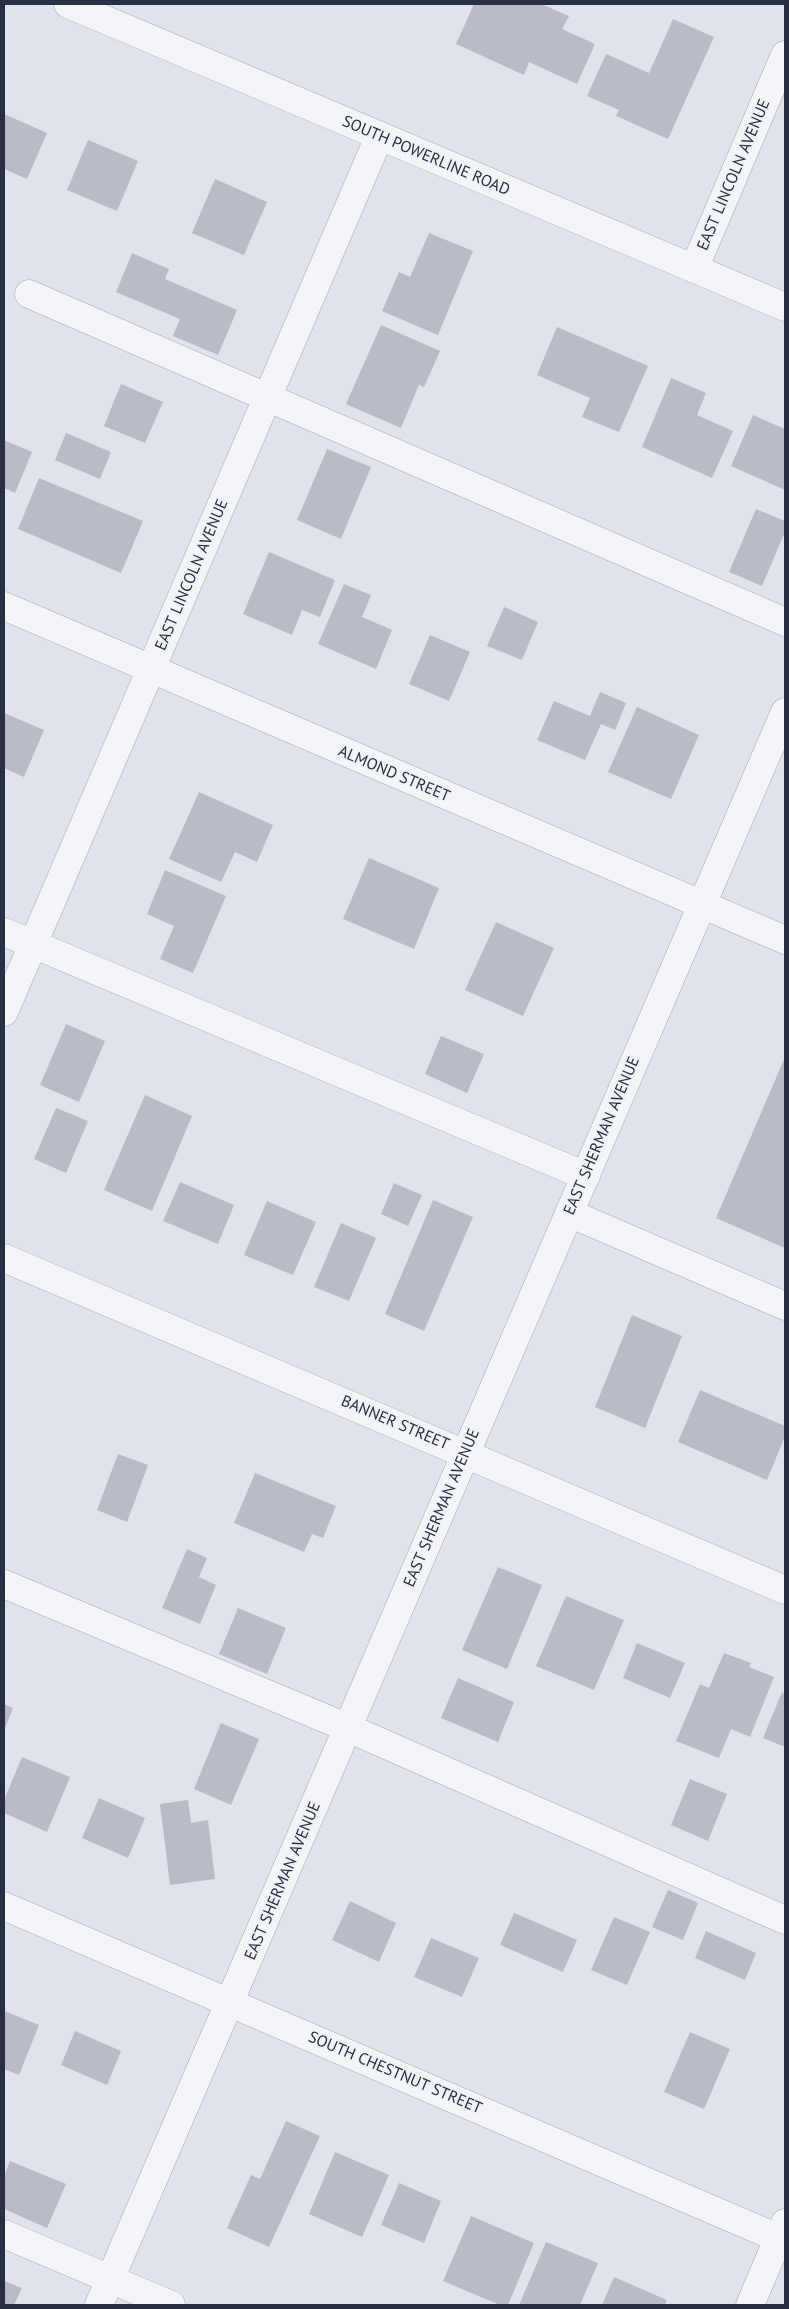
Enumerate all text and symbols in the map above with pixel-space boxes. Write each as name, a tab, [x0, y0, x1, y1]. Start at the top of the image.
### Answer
street label: EAST LINCOLN AVENUE	[693, 97, 775, 253]
street label: SOUTH POWERLINE ROAD	[339, 112, 513, 200]
street label: EAST LINCOLN AVENUE	[151, 497, 233, 653]
street label: ALMOND STREET	[335, 742, 453, 806]
street label: EAST SHERMAN AVENUE	[560, 1054, 644, 1218]
street label: BANNER STREET	[338, 1392, 452, 1454]
street label: EAST SHERMAN AVENUE	[400, 1426, 484, 1590]
street label: EAST SHERMAN AVENUE	[241, 1799, 325, 1963]
street label: SOUTH CHESTNUT STREET	[305, 2028, 485, 2118]

